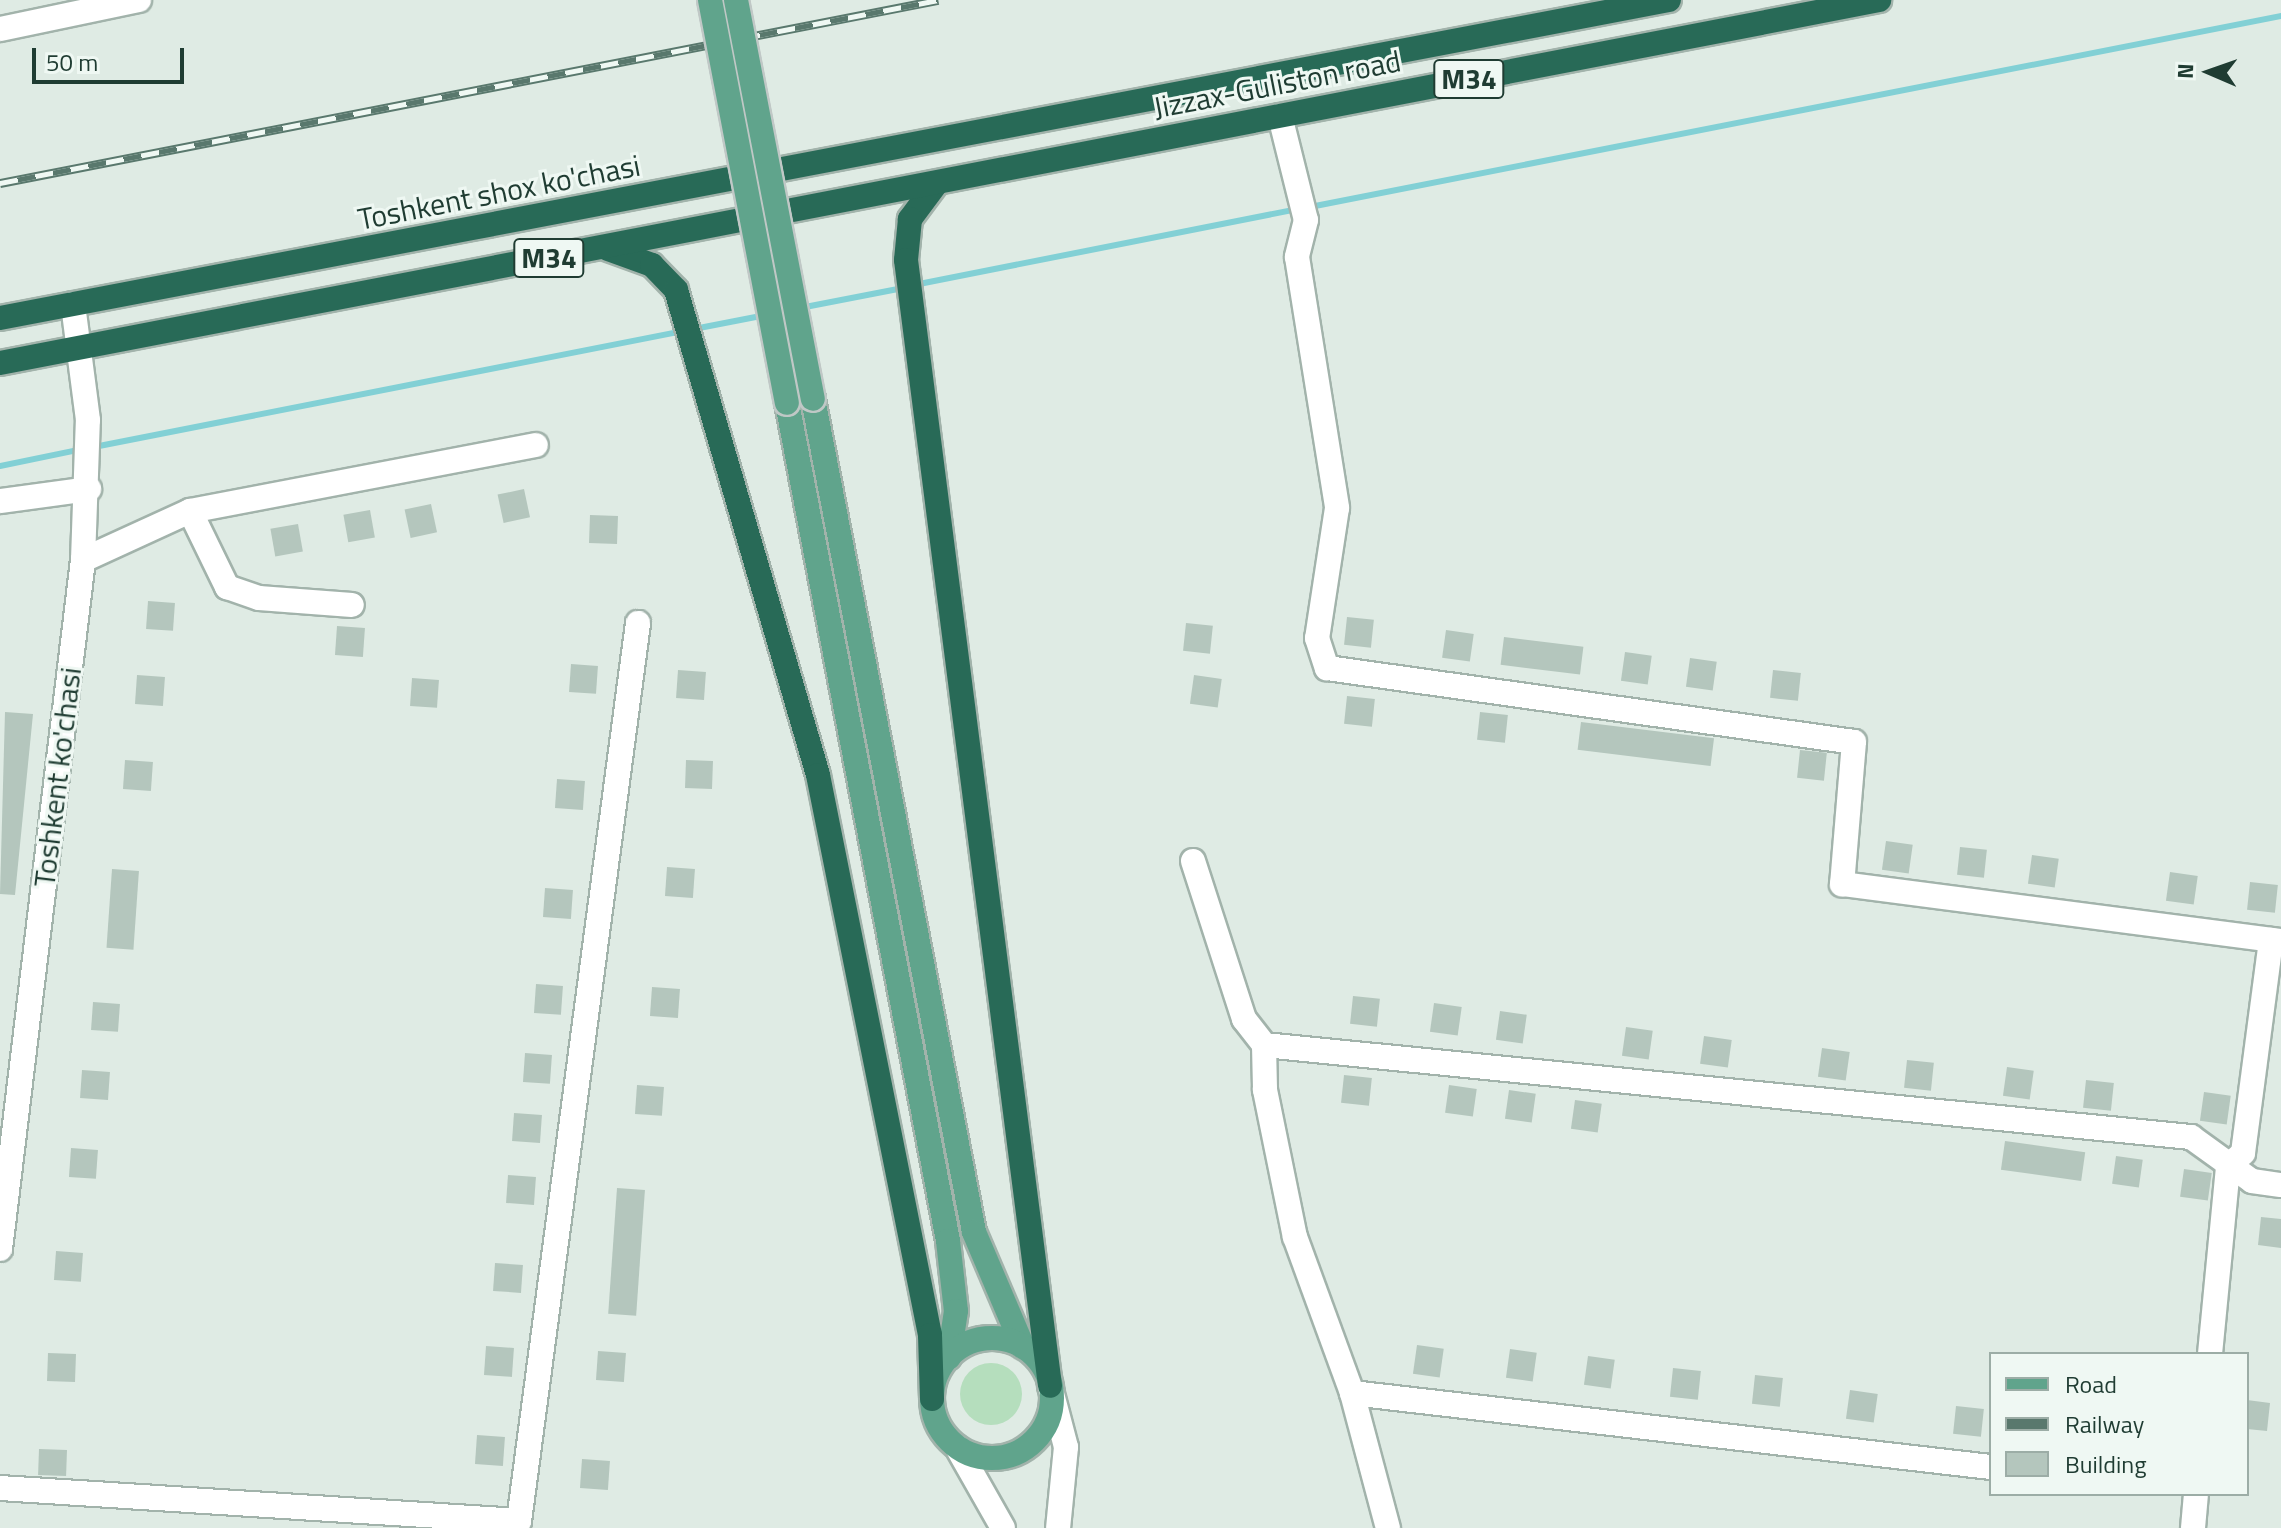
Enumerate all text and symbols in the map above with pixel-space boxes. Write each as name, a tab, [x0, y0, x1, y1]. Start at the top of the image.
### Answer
scale bar	[36, 32, 188, 82]
north arrow	[2169, 32, 2249, 112]
street label: Jizzax-Guliston road	[1150, 42, 1404, 126]
text: 50 m	[46, 44, 98, 80]
road number: M34	[1433, 55, 1505, 103]
text: N	[2168, 63, 2202, 79]
street label: Toshkent shox ko'chasi	[355, 147, 643, 237]
road number: M34	[513, 234, 585, 282]
street label: Toshkent ko'chasi	[26, 665, 88, 889]
legend	[1989, 1352, 2249, 1496]
text: Road	[2065, 1366, 2117, 1402]
text: Railway	[2065, 1406, 2144, 1442]
text: Building	[2065, 1446, 2147, 1482]

